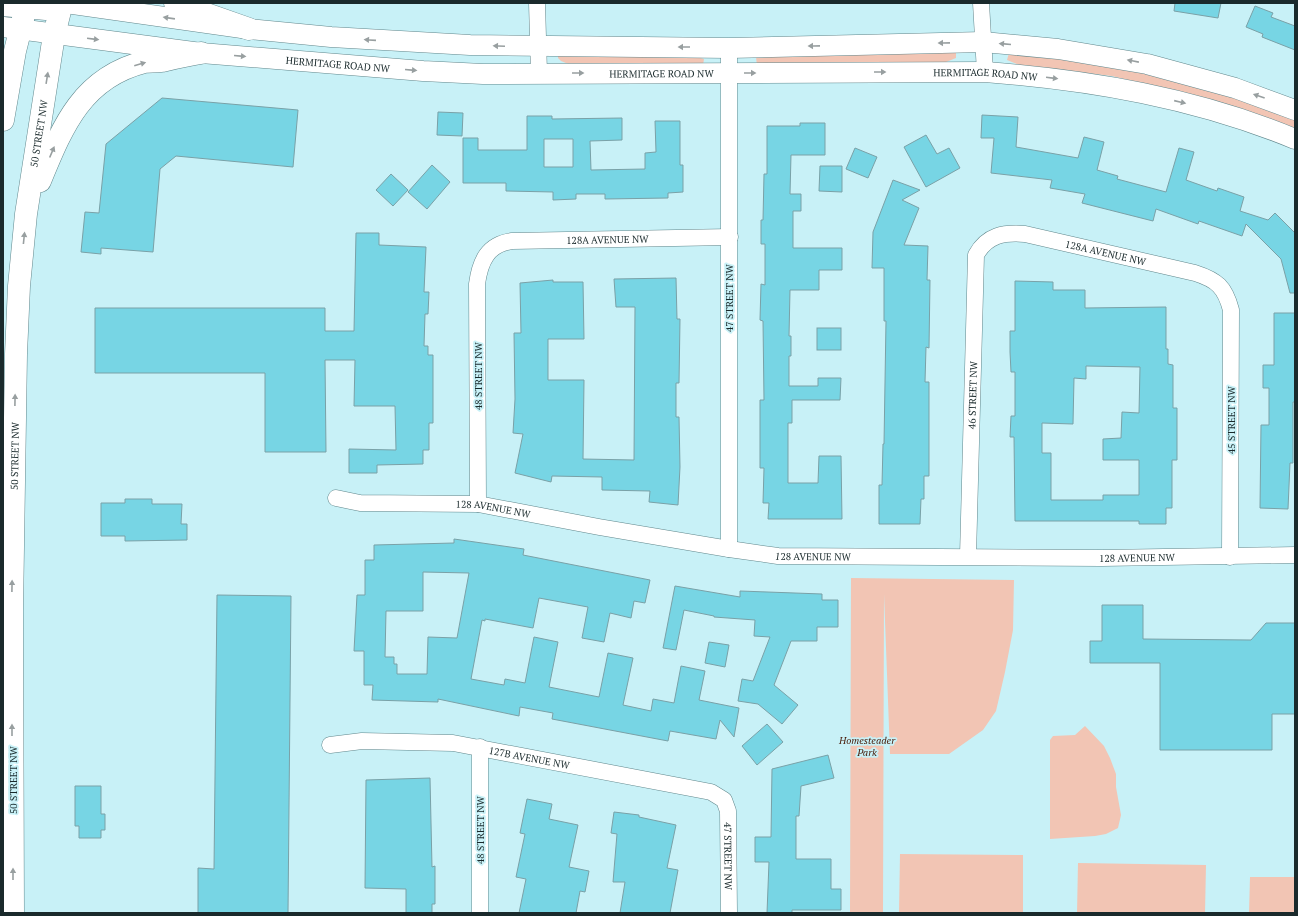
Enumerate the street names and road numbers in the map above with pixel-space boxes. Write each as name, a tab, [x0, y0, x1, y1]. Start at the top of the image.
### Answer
street label: HERMITAGE ROAD NW	[285, 53, 391, 75]
street label: HERMITAGE ROAD NW	[933, 65, 1039, 83]
street label: HERMITAGE ROAD NW	[609, 67, 714, 80]
street label: 50 STREET NW	[27, 98, 50, 168]
street label: 128A AVENUE NW	[566, 232, 649, 247]
street label: 128A AVENUE NW	[1064, 237, 1148, 268]
street label: 47 STREET NW	[723, 263, 736, 332]
street label: 48 STREET NW	[472, 341, 485, 410]
street label: 46 STREET NW	[965, 360, 980, 429]
street label: 45 STREET NW	[1225, 385, 1238, 454]
street label: 50 STREET NW	[7, 421, 21, 490]
street label: 128 AVENUE NW	[456, 497, 532, 520]
street label: 128 AVENUE NW	[774, 549, 852, 563]
street label: 128 AVENUE NW	[1099, 550, 1176, 565]
street label: 127B AVENUE NW	[488, 743, 571, 772]
street label: 50 STREET NW	[7, 745, 20, 814]
street label: 48 STREET NW	[474, 795, 487, 864]
street label: 47 STREET NW	[722, 822, 735, 891]

